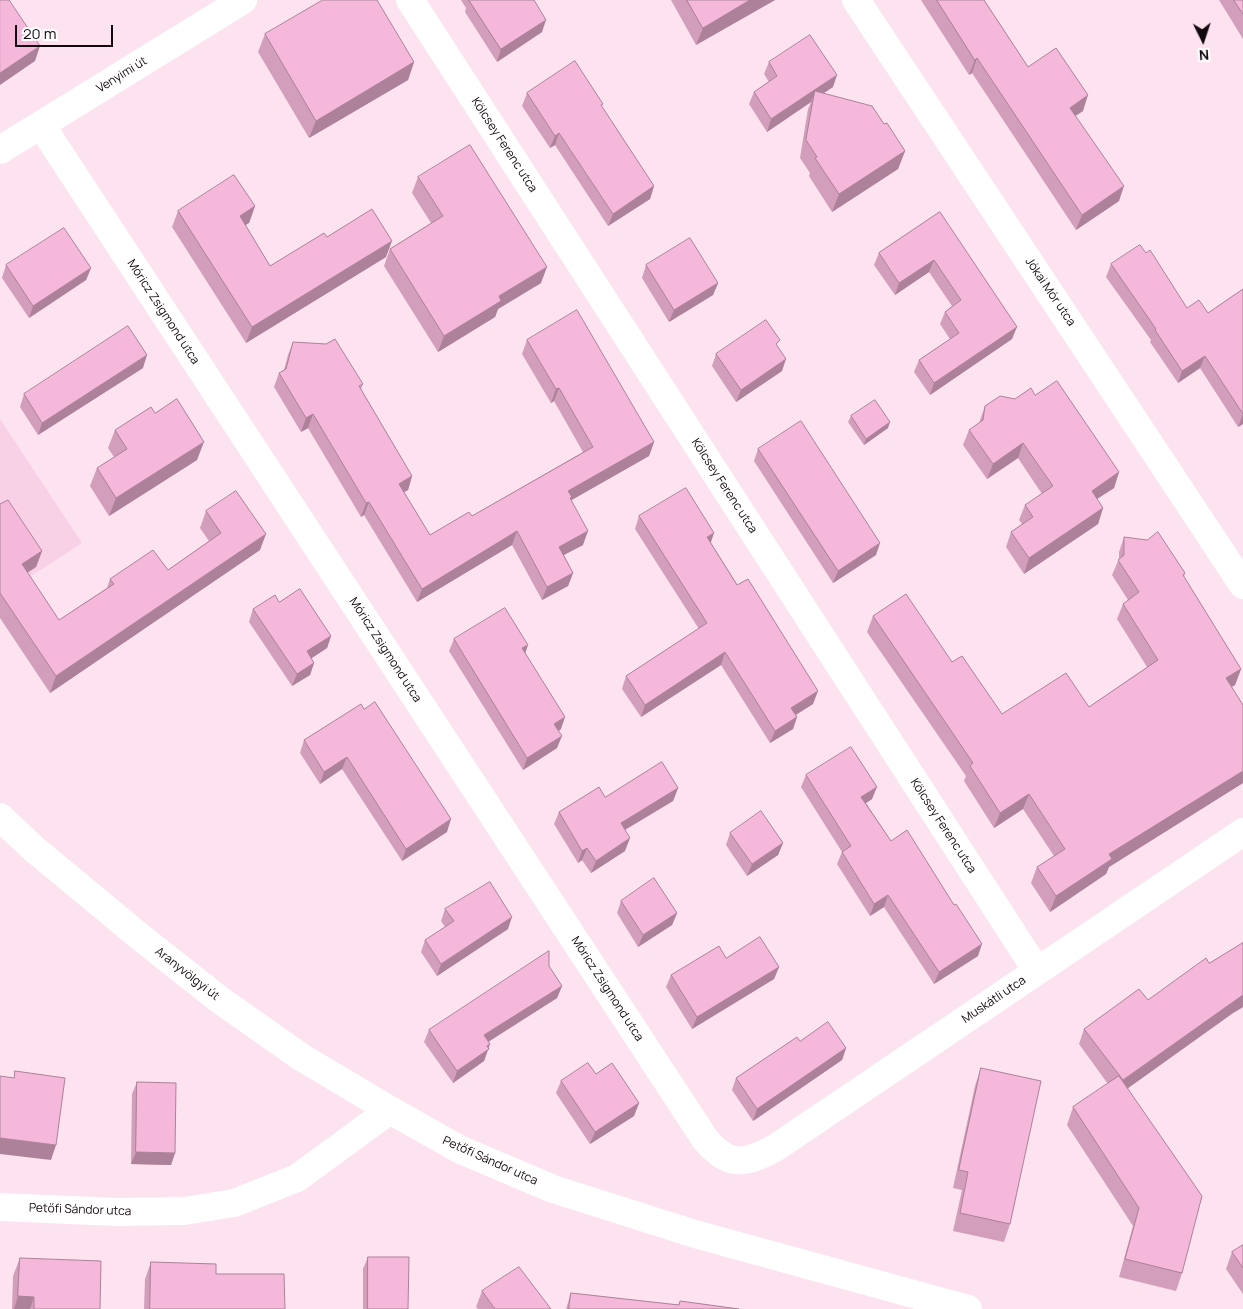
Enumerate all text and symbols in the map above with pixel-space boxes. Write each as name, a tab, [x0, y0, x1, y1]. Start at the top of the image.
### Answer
scale bar	[18, 15, 115, 47]
north arrow	[1178, 15, 1228, 65]
text: 20 m	[23, 23, 56, 44]
text: N	[1198, 46, 1210, 65]
street label: Venyimi út	[94, 54, 150, 96]
street label: Kölcsey Ferenc utca	[468, 95, 540, 195]
street label: Jókai Mór utca	[1022, 255, 1078, 329]
street label: Móricz Zsigmond utca	[124, 257, 202, 367]
street label: Kölcsey Ferenc utca	[688, 436, 760, 536]
street label: Móricz Zsigmond utca	[346, 595, 424, 705]
street label: Kölcsey Ferenc utca	[907, 776, 979, 876]
street label: Móricz Zsigmond utca	[568, 934, 646, 1044]
street label: Aranyvölgyi út	[152, 944, 222, 1004]
street label: Muskátli utca	[959, 973, 1029, 1027]
street label: Petőfi Sándor utca	[440, 1134, 540, 1188]
street label: Petőfi Sándor utca	[28, 1201, 132, 1219]

